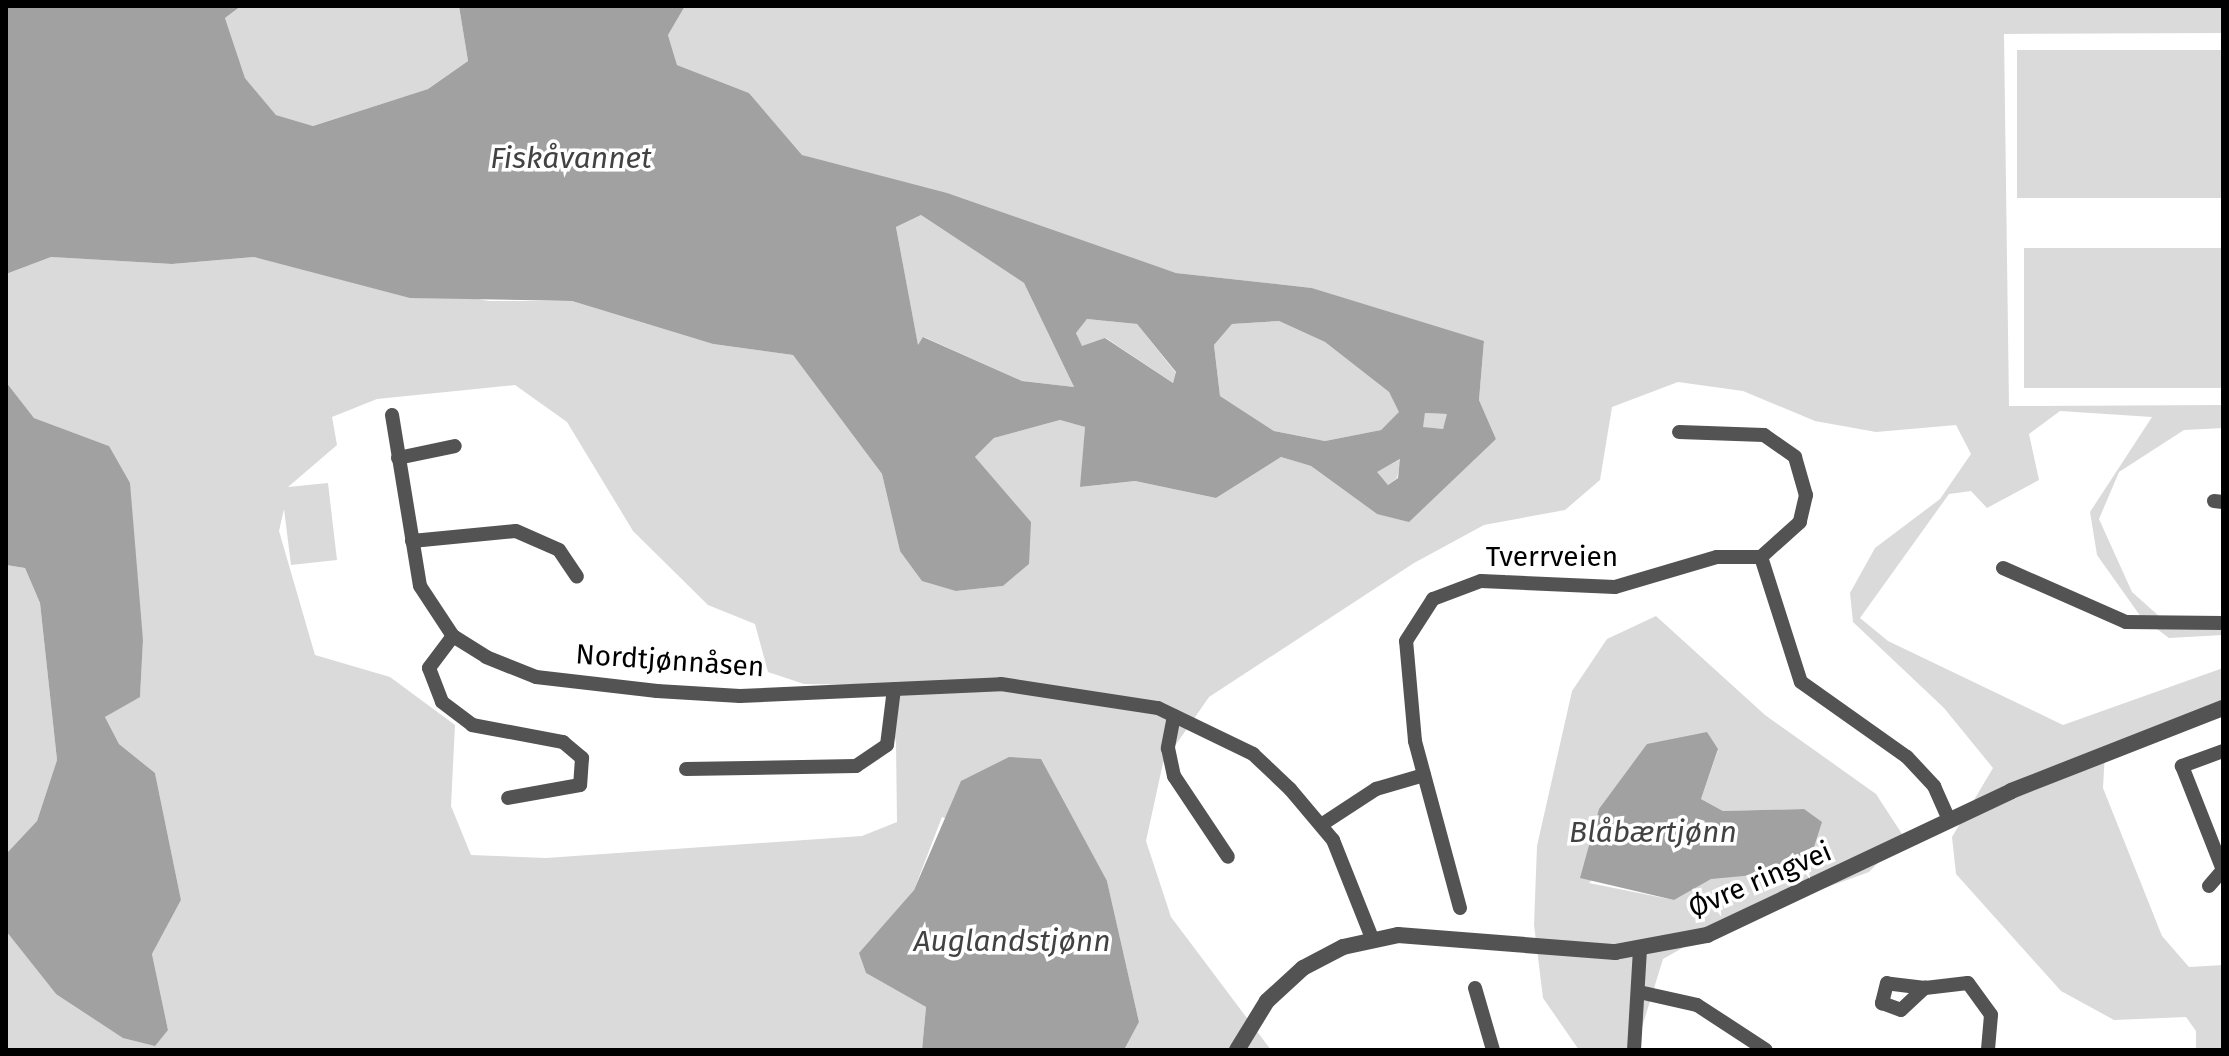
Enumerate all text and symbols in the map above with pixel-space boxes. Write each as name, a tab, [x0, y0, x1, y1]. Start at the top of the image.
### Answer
water label: Fiskåvannet	[490, 140, 652, 176]
street label: Tverrveien	[1486, 540, 1618, 574]
street label: Nordtjønnåsen	[575, 638, 765, 684]
water label: Blåbærtjønn	[1569, 814, 1737, 850]
street label: Øvre ringvei	[1683, 835, 1837, 925]
water label: Auglandstjønn	[913, 923, 1111, 959]

